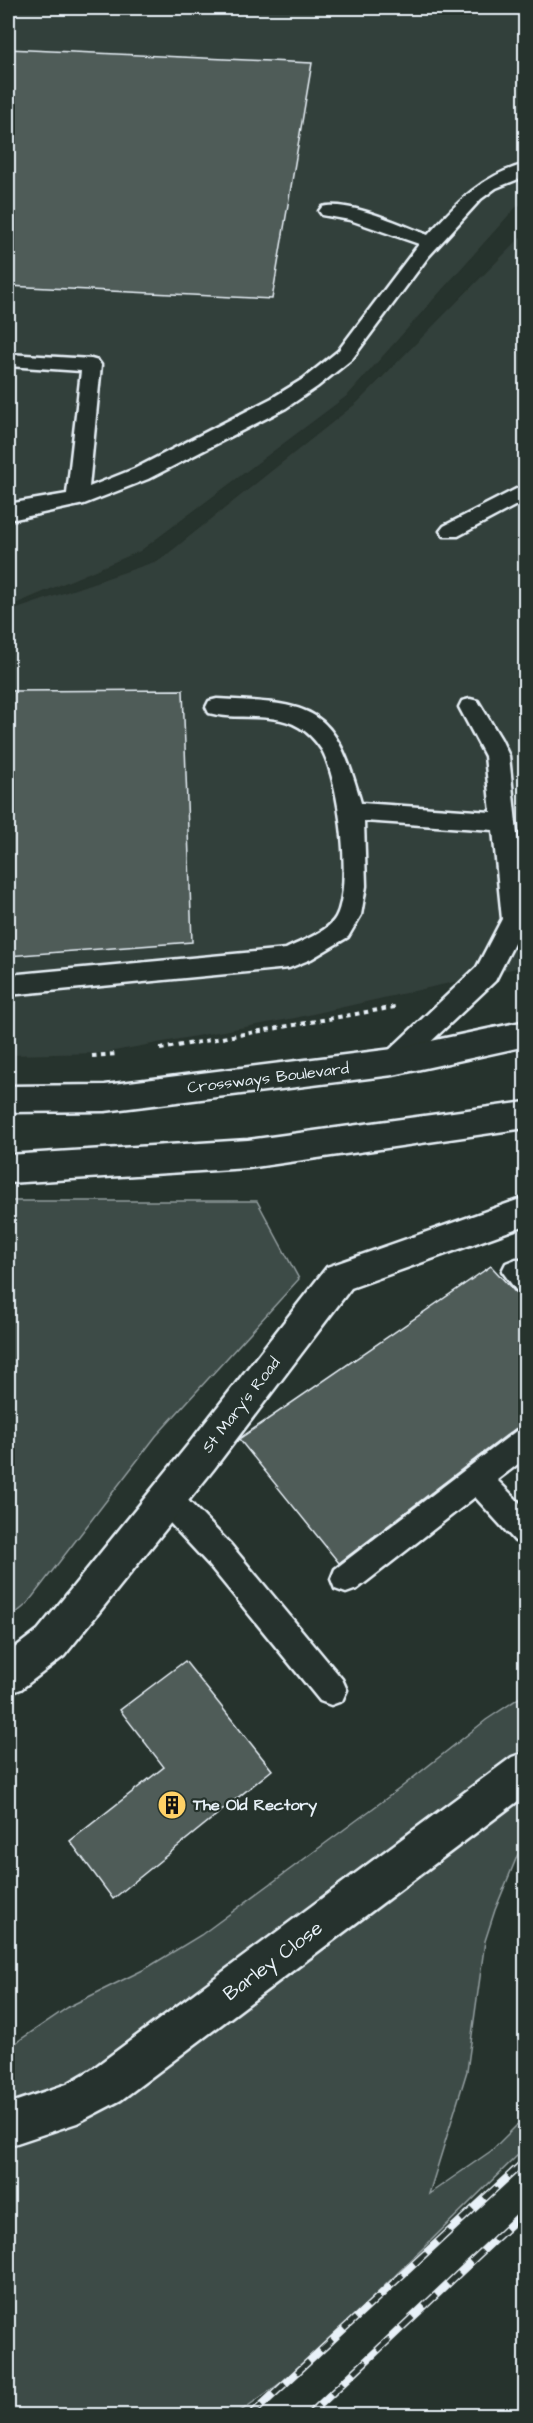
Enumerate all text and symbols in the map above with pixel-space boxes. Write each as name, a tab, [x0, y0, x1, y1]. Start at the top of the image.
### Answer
street label: Crossways Boulevard	[186, 1057, 350, 1100]
street label: St Mary's Road	[197, 1353, 286, 1458]
building icon: The Old Rectory	[156, 1789, 188, 1821]
place label: The Old Rectory	[192, 1794, 317, 1817]
street label: Barley Close	[218, 1914, 329, 2008]

